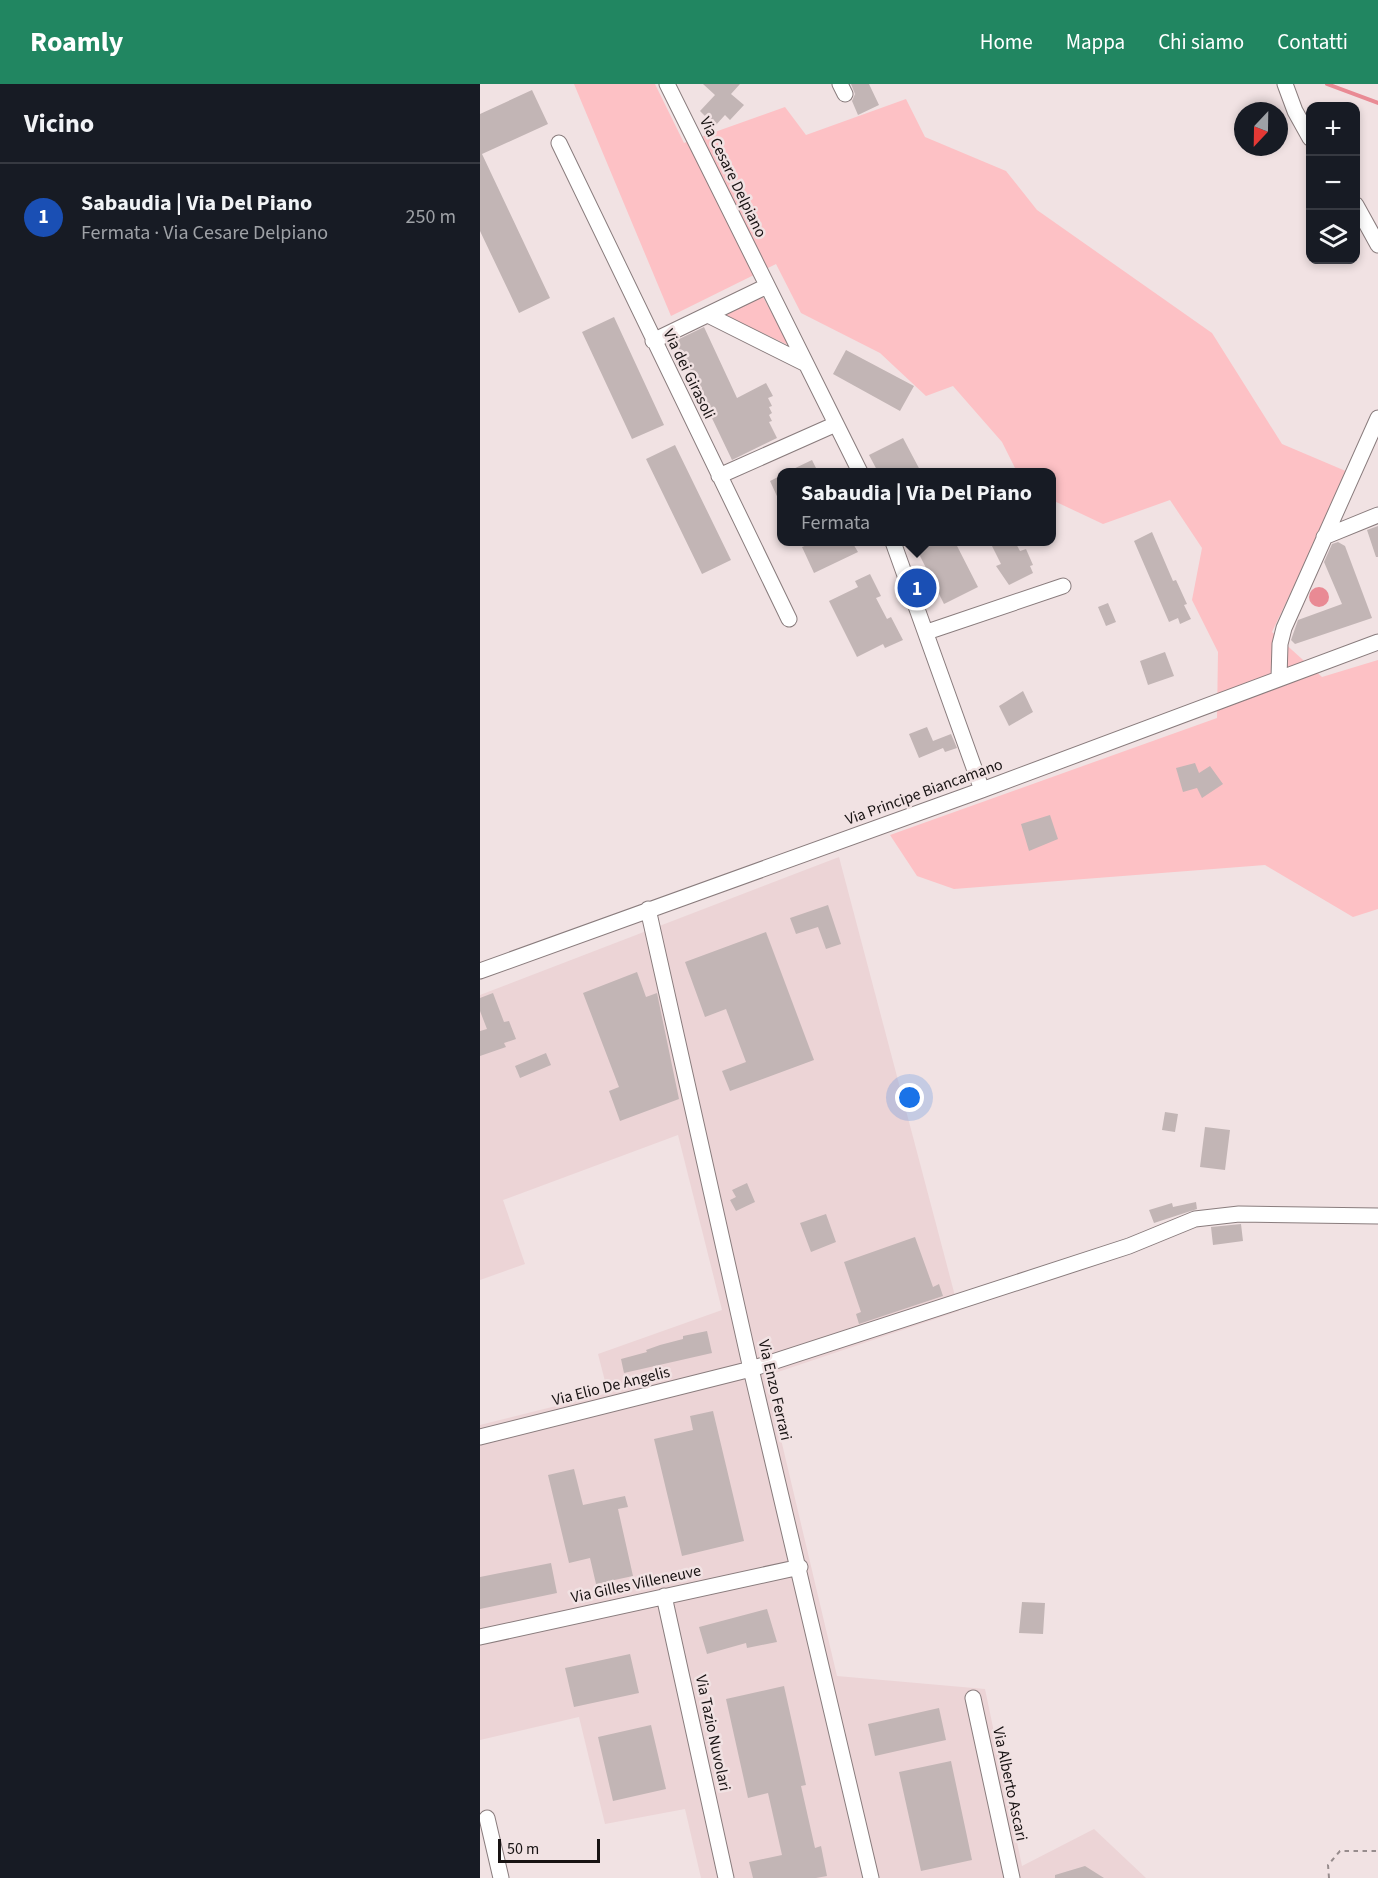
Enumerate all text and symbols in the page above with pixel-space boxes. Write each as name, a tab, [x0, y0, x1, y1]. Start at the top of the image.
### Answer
text: Roamly	[30, 22, 123, 62]
text: Home	[980, 27, 1033, 57]
text: Mappa	[1066, 27, 1125, 57]
text: Chi siamo	[1158, 27, 1244, 57]
text: Contatti	[1277, 27, 1348, 57]
north arrow	[1234, 102, 1288, 156]
map controls	[1306, 102, 1360, 264]
button: +	[1306, 102, 1360, 156]
text: Vicino	[24, 105, 94, 142]
street label: Via Cesare Delpiano	[694, 113, 772, 241]
button: −	[1306, 156, 1360, 210]
text: Sabaudia | Via Del Piano	[81, 187, 312, 219]
text: 1	[38, 203, 49, 231]
text: 250 m	[406, 203, 456, 231]
button: layers	[1306, 210, 1360, 264]
text: Fermata · Via Cesare Delpiano	[81, 219, 328, 247]
street label: Via dei Girasoli	[658, 325, 720, 423]
popup	[777, 468, 1056, 546]
text: Sabaudia | Via Del Piano	[801, 477, 1032, 509]
text: Fermata	[801, 509, 870, 537]
pin: 1	[898, 566, 936, 610]
street label: Via Principe Biancamano	[842, 753, 1006, 831]
your location	[895, 1083, 924, 1112]
street label: Via Enzo Ferrari	[753, 1337, 797, 1443]
street label: Via Elio De Angelis	[550, 1361, 672, 1411]
street label: Via Gilles Villeneuve	[569, 1559, 703, 1609]
street label: Via Tazio Nuvolari	[690, 1673, 736, 1793]
street label: Via Alberto Ascari	[987, 1725, 1033, 1843]
scale bar	[498, 1836, 600, 1864]
text: 50 m	[507, 1838, 539, 1860]

